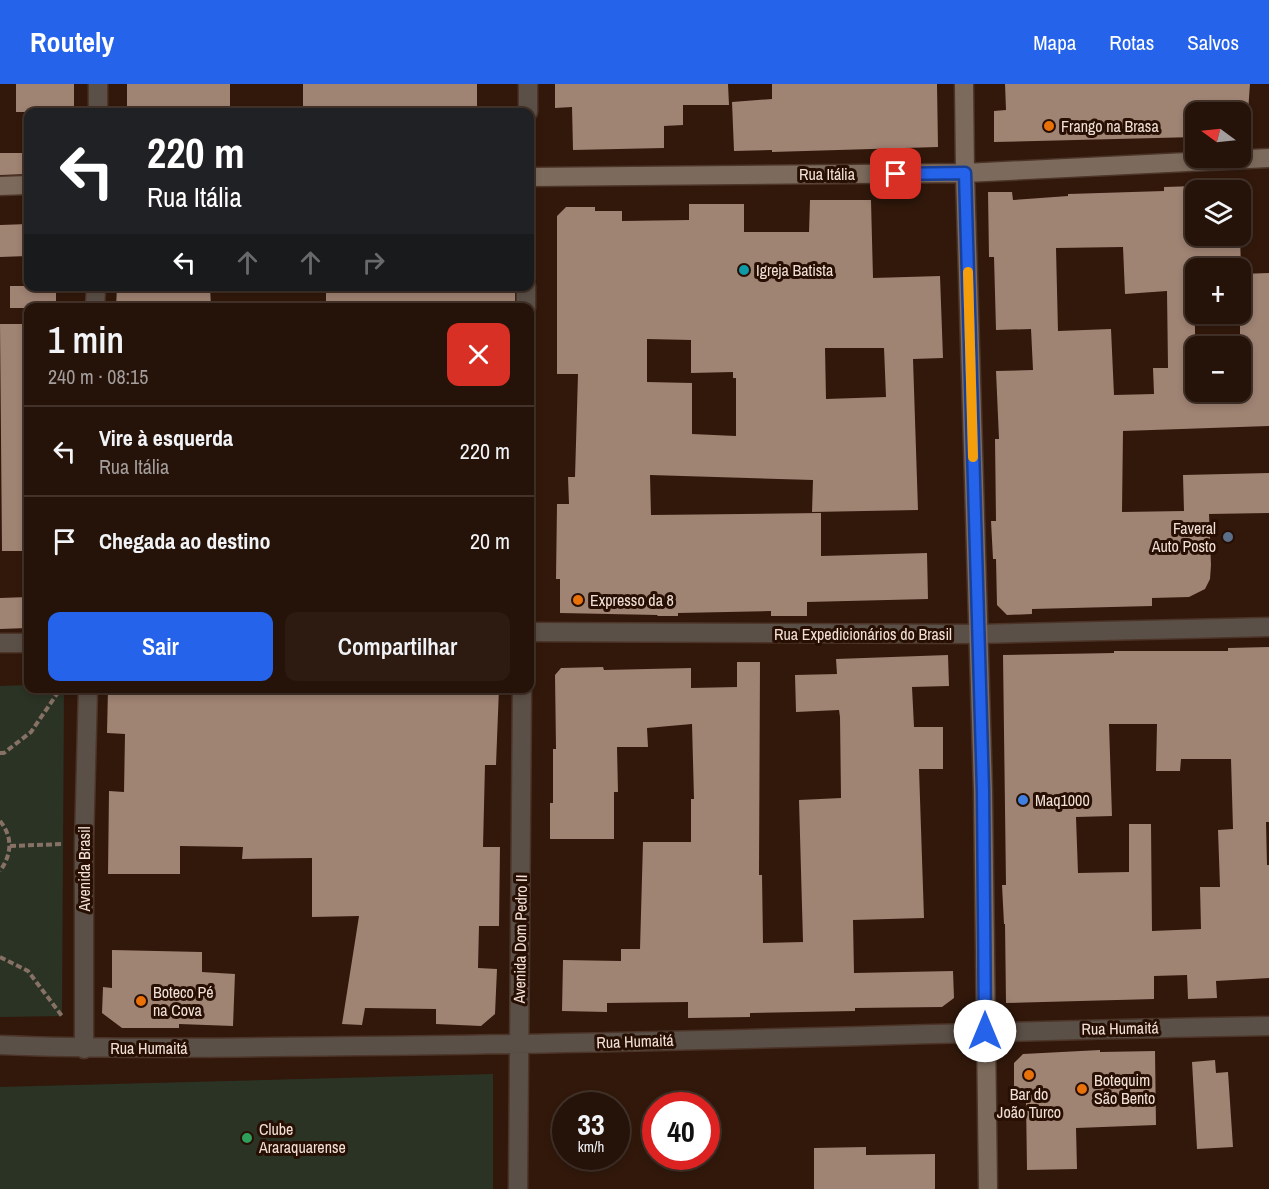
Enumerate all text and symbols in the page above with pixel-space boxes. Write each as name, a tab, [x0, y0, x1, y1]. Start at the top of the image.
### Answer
text: Routely	[30, 23, 114, 61]
text: Mapa	[1033, 28, 1076, 57]
text: Rotas	[1109, 28, 1154, 57]
text: Salvos	[1187, 28, 1239, 57]
north arrow	[1185, 102, 1251, 168]
map controls	[1185, 102, 1251, 402]
place label: Frango na Brasa	[1061, 115, 1159, 137]
marker: Frango na Brasa	[1042, 119, 1056, 133]
text: 220 m	[147, 125, 245, 181]
icon: left	[48, 132, 126, 210]
pin	[870, 148, 921, 199]
icon: arrive	[879, 157, 912, 190]
street label: Rua Itália	[799, 163, 856, 185]
text: Rua Itália	[147, 179, 242, 215]
button: layers	[1185, 180, 1251, 246]
icon: left	[168, 246, 201, 279]
icon: ahead	[231, 246, 264, 279]
icon: ahead	[294, 246, 327, 279]
icon: right	[357, 246, 390, 279]
button: +	[1185, 258, 1251, 324]
place label: Igreja Batista	[756, 259, 834, 281]
marker: Igreja Batista	[737, 263, 751, 277]
text: 1 min	[48, 316, 124, 364]
button: close	[447, 323, 510, 386]
button: −	[1185, 336, 1251, 402]
text: 240 m · 08:15	[48, 363, 148, 390]
text: Vire à esquerda	[99, 423, 233, 453]
icon: left	[48, 435, 81, 468]
text: 220 m	[460, 436, 510, 466]
text: Rua Itália	[99, 453, 169, 480]
place label: Faveral Auto Posto	[1151, 517, 1216, 557]
icon: arrive	[48, 525, 81, 558]
text: Chegada ao destino	[99, 526, 270, 556]
text: 20 m	[470, 526, 510, 556]
marker: Faveral Auto Posto	[1221, 530, 1235, 544]
place label: Expresso da 8	[590, 589, 674, 611]
marker: Expresso da 8	[571, 593, 585, 607]
button: Sair	[48, 612, 273, 681]
button: Compartilhar	[285, 612, 510, 681]
street label: Rua Expedicionários do Brasil	[774, 623, 952, 645]
place label: Maq1000	[1035, 789, 1090, 811]
marker: Maq1000	[1016, 793, 1030, 807]
street label: Avenida Brasil	[73, 826, 95, 913]
street label: Avenida Dom Pedro II	[508, 874, 532, 1005]
place label: Boteco Pé na Cova	[153, 981, 214, 1021]
marker: Boteco Pé na Cova	[134, 994, 148, 1008]
position arrow	[953, 999, 1017, 1063]
street label: Rua Humaitá	[1081, 1016, 1160, 1040]
street label: Rua Humaitá	[596, 1029, 675, 1053]
street label: Rua Humaitá	[110, 1037, 188, 1059]
marker: Bar do João Turco	[1022, 1068, 1036, 1082]
place label: Botequim São Bento	[1094, 1069, 1155, 1109]
marker: Botequim São Bento	[1075, 1082, 1089, 1096]
place label: Bar do João Turco	[997, 1083, 1061, 1123]
speed limit sign: 40	[642, 1092, 720, 1170]
text: 33	[577, 1104, 605, 1144]
place label: Clube Araraquarense	[258, 1118, 346, 1158]
marker: Clube Araraquarense	[240, 1131, 254, 1145]
text: km/h	[578, 1136, 604, 1157]

